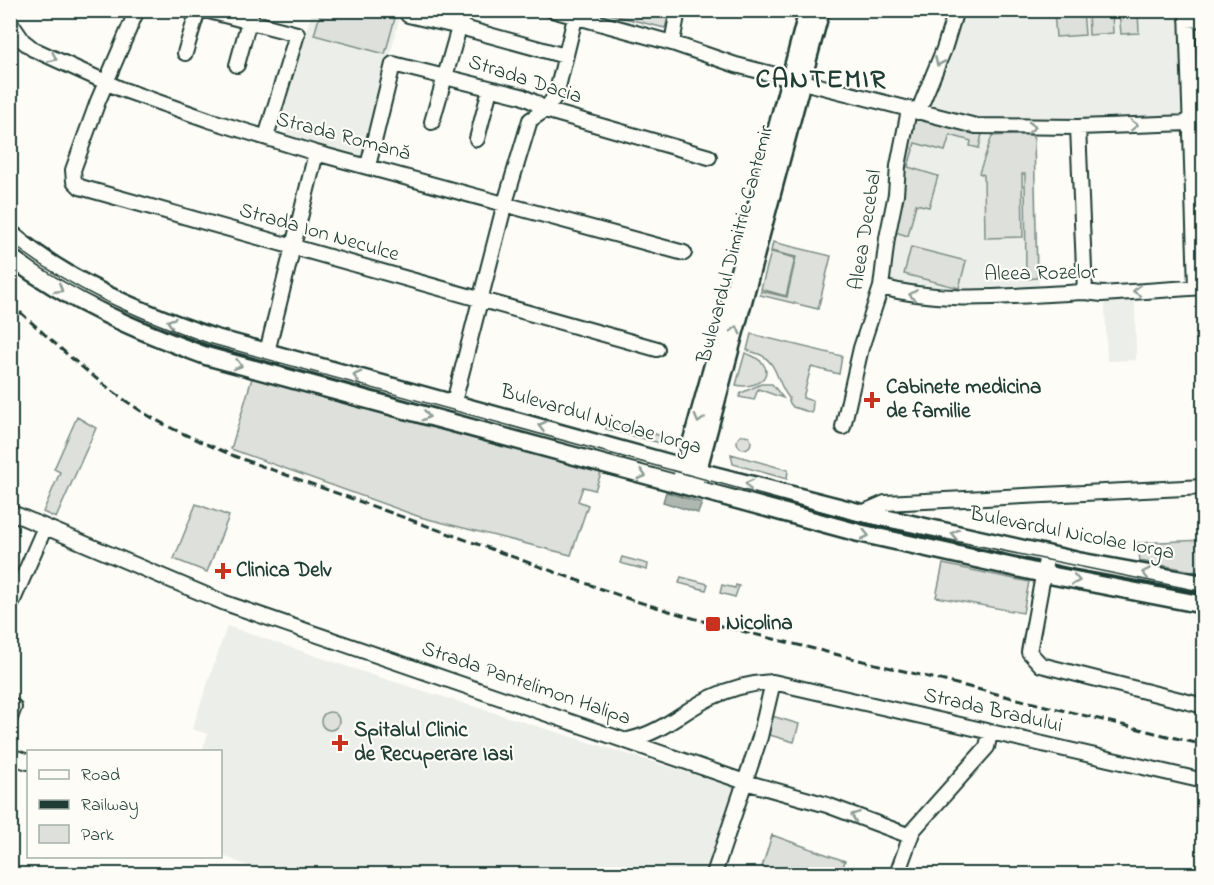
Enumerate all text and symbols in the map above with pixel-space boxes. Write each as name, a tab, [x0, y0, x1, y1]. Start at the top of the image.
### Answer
street label: Strada Dacia	[464, 48, 586, 112]
one-way arrow	[47, 51, 58, 63]
one-way arrow	[934, 55, 946, 66]
district label: CANTEMIR	[755, 61, 887, 100]
street label: Strada Romană	[272, 105, 414, 169]
one-way arrow	[1129, 118, 1138, 131]
street label: Bulevardul Dimitrie Cantemir	[690, 121, 782, 367]
one-way arrow	[1028, 121, 1037, 133]
street label: Aleea Decebal	[842, 168, 890, 292]
street label: Strada Ion Neculce	[235, 196, 403, 270]
street label: Aleea Rozelor	[984, 258, 1099, 290]
one-way arrow	[53, 282, 63, 294]
one-way arrow	[1133, 285, 1142, 298]
one-way arrow	[908, 289, 917, 301]
one-way arrow	[166, 317, 176, 330]
one-way arrow	[729, 326, 742, 336]
one-way arrow	[232, 358, 243, 370]
one-way arrow	[352, 371, 362, 383]
place label: Cabinete medicina de familie	[886, 373, 1041, 427]
street label: Bulevardul Nicolae Iorga	[495, 377, 705, 465]
marker: Cabinete medicina de familie	[863, 391, 881, 409]
one-way arrow	[421, 409, 431, 422]
one-way arrow	[694, 413, 706, 424]
one-way arrow	[537, 421, 547, 434]
one-way arrow	[637, 468, 647, 480]
one-way arrow	[744, 478, 754, 491]
street label: Bulevardul Nicolae Iorga	[966, 499, 1177, 571]
one-way arrow	[859, 527, 869, 540]
one-way arrow	[950, 528, 960, 541]
place label: Clinica Delv	[236, 556, 332, 586]
marker: Clinica Delv	[214, 562, 232, 580]
one-way arrow	[1141, 567, 1151, 580]
one-way arrow	[1070, 573, 1080, 586]
place label: Nicolina	[726, 609, 793, 639]
marker: Nicolina	[704, 615, 722, 633]
street label: Strada Pantelimon Halipa	[417, 634, 635, 734]
street label: Strada Bradului	[921, 680, 1065, 742]
place label: Spitalul Clinic de Recuperare Iasi	[354, 716, 514, 770]
marker: Spitalul Clinic de Recuperare Iasi	[331, 734, 349, 752]
legend	[27, 750, 222, 858]
text: Road	[81, 763, 120, 789]
text: Railway	[81, 793, 138, 819]
one-way arrow	[850, 810, 861, 823]
text: Park	[81, 823, 114, 849]

